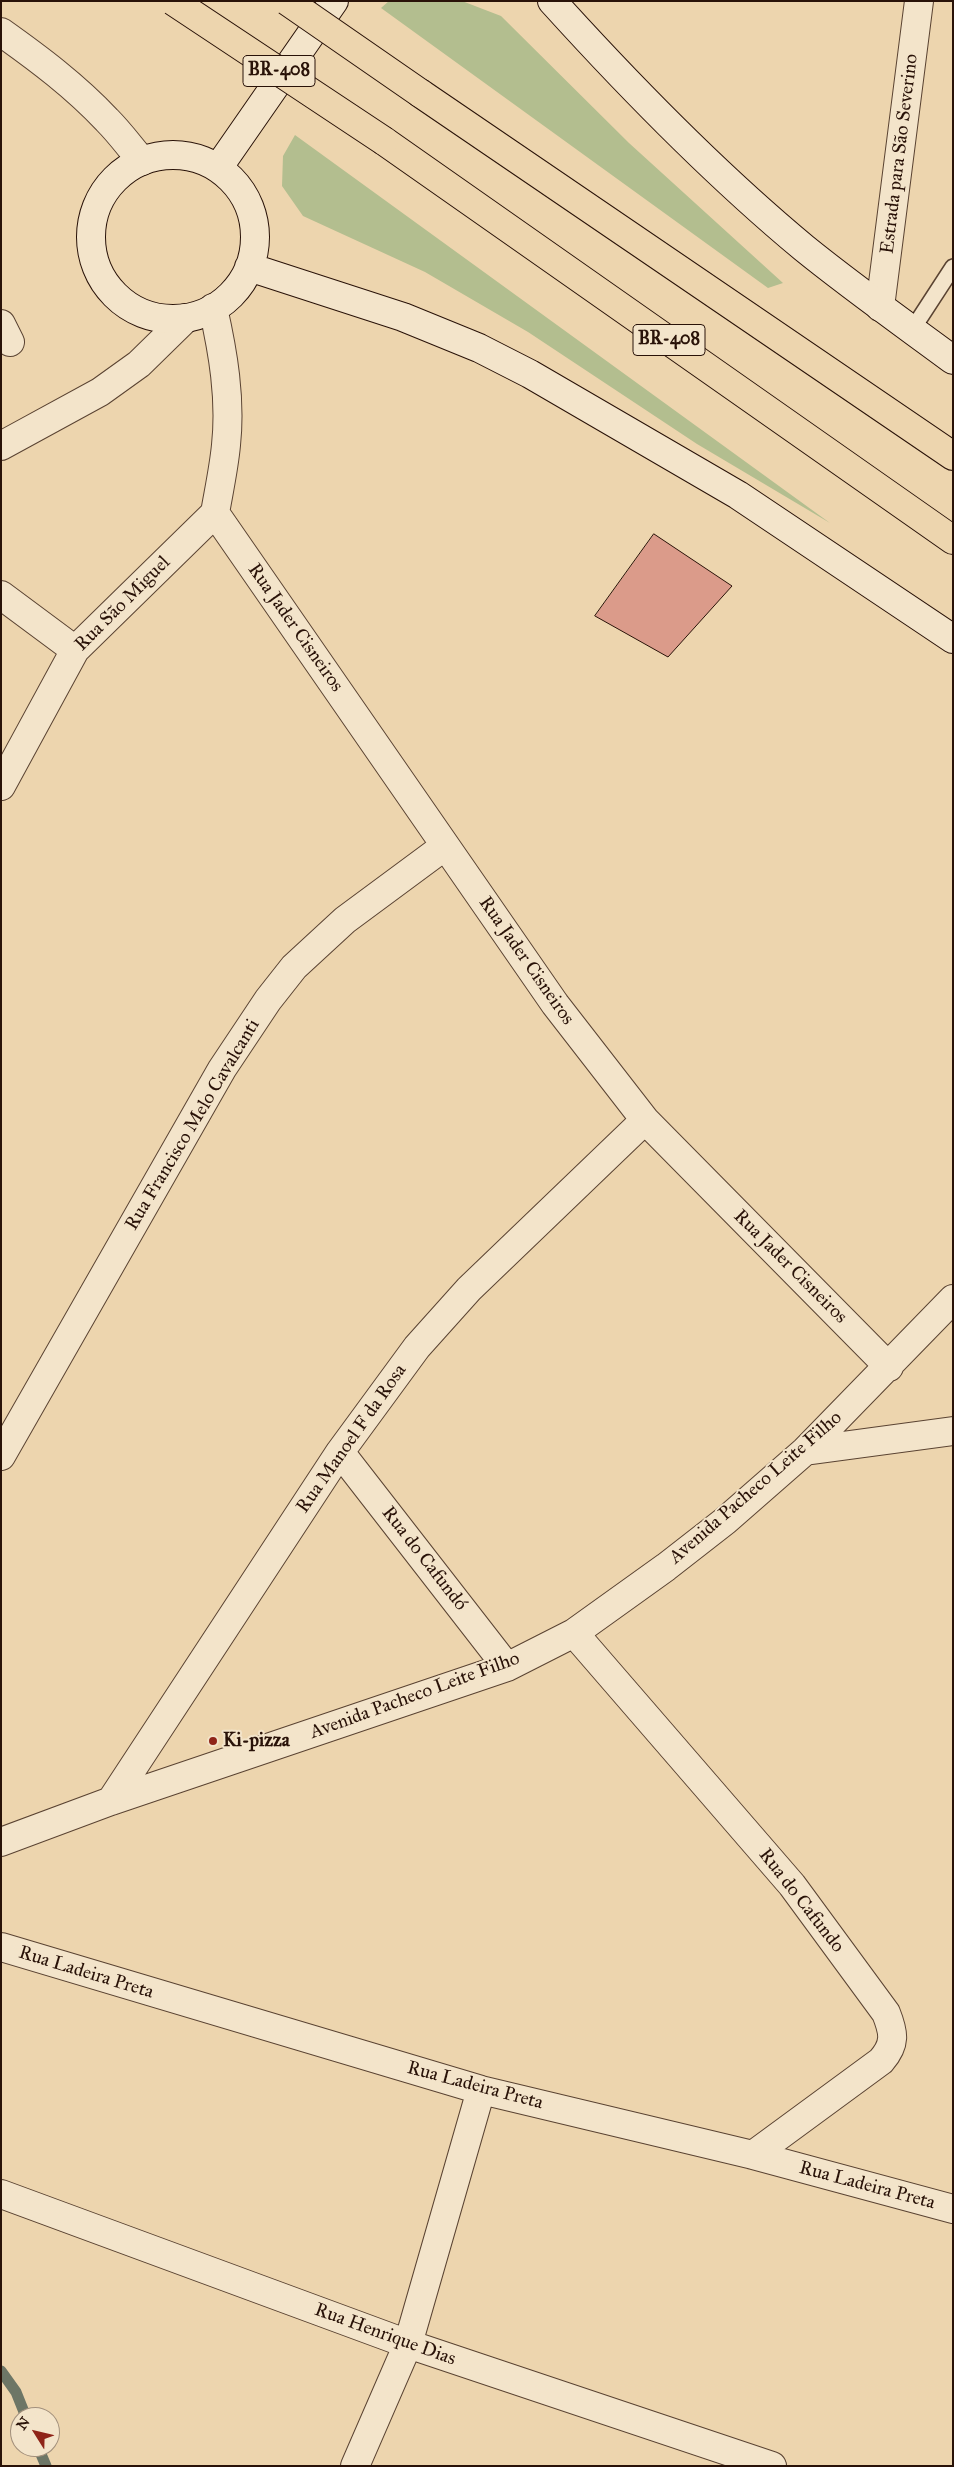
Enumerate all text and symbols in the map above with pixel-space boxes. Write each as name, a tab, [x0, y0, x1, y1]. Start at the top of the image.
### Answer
street label: Estrada para São Severino	[876, 53, 924, 255]
road number: BR-408	[243, 56, 315, 86]
road number: BR-408	[633, 324, 705, 356]
street label: Rua São Miguel	[71, 552, 175, 656]
street label: Rua Jader Cisneiros	[242, 559, 348, 697]
street label: Rua Jader Cisneiros	[473, 892, 579, 1030]
street label: Rua Francisco Melo Cavalcanti	[121, 1015, 265, 1235]
street label: Rua Jader Cisneiros	[728, 1205, 852, 1329]
street label: Rua Manoel F da Rosa	[292, 1360, 412, 1518]
street label: Avenida Pacheco Leite Filho	[665, 1407, 847, 1569]
street label: Rua do Cafundó	[376, 1502, 472, 1616]
street label: Avenida Pacheco Leite Filho	[307, 1647, 523, 1745]
place label: Ki-pizza	[223, 1730, 290, 1752]
marker: Ki-pizza	[207, 1735, 219, 1747]
street label: Rua do Cafundo	[753, 1844, 849, 1958]
street label: Rua Ladeira Preta	[16, 1942, 156, 2004]
street label: Rua Ladeira Preta	[405, 2057, 545, 2115]
street label: Rua Ladeira Preta	[797, 2157, 937, 2215]
street label: Rua Henrique Dias	[311, 2299, 459, 2371]
north arrow	[10, 2407, 60, 2457]
text: N	[13, 2414, 34, 2433]

